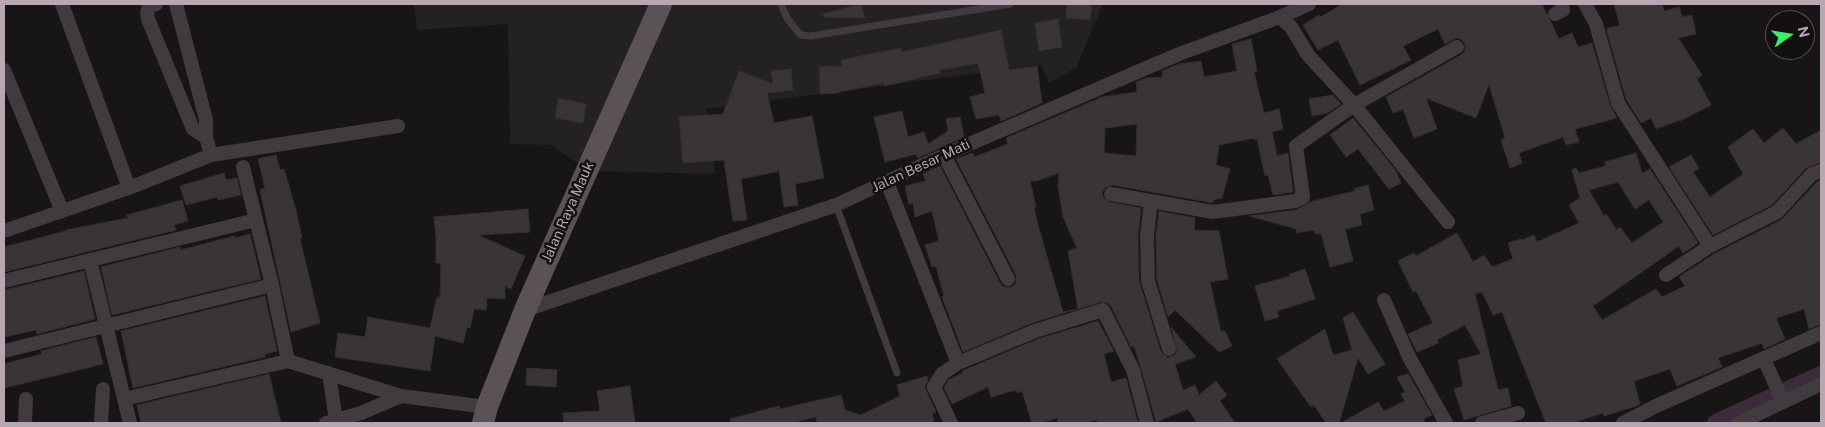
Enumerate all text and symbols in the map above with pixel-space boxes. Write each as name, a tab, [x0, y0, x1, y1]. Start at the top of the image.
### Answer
north arrow	[1765, 10, 1815, 60]
text: N	[1795, 25, 1813, 39]
street label: Jalan Besar Mati	[869, 136, 973, 196]
street label: Jalan Raya Mauk	[538, 159, 598, 265]

